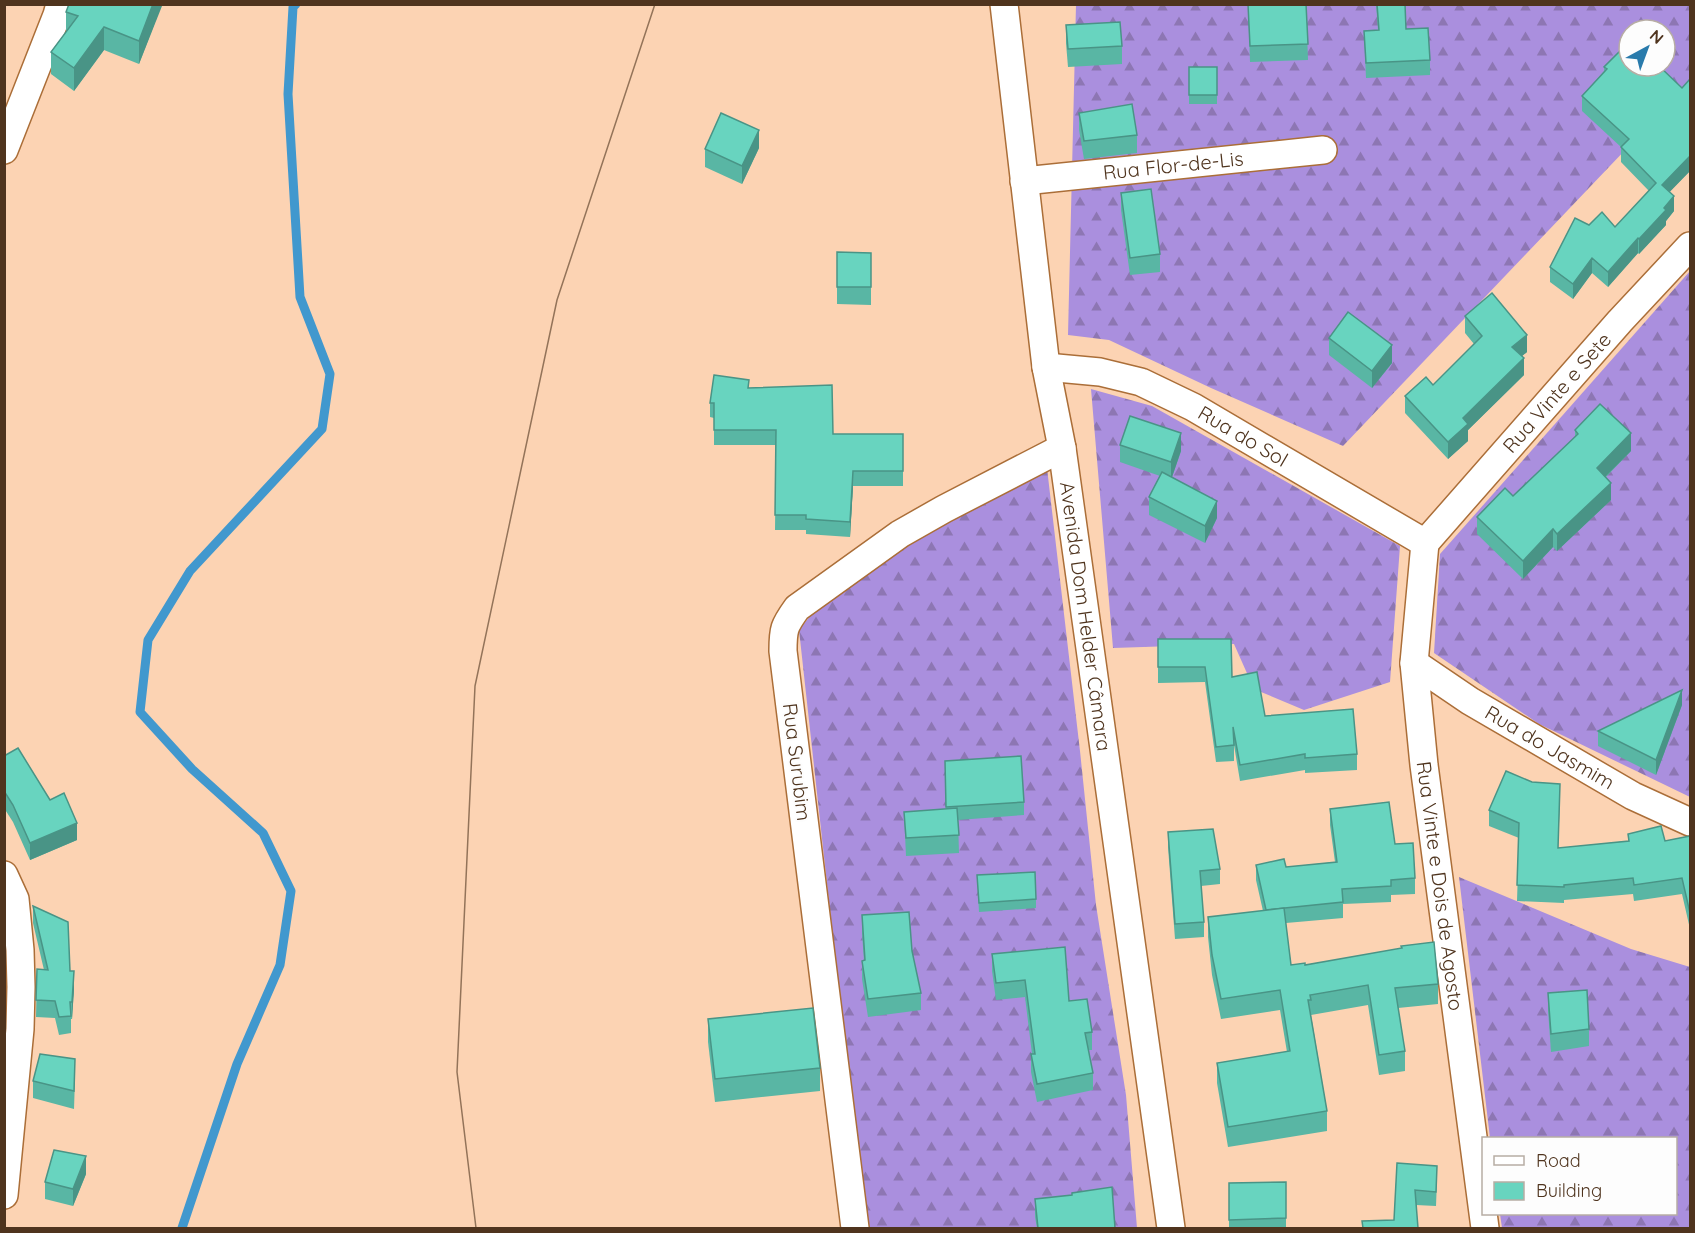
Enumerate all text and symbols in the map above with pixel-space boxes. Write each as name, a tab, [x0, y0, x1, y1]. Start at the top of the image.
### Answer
north arrow	[1617, 18, 1677, 78]
text: N	[1646, 25, 1668, 48]
street label: Rua Flor-de-Lis	[1102, 145, 1245, 185]
street label: Rua Vinte e Sete	[1497, 327, 1616, 458]
street label: Rua do Sol	[1194, 400, 1293, 472]
street label: Avenida Dom Helder Câmara	[1055, 480, 1117, 753]
street label: Rua do Jasmim	[1481, 700, 1619, 795]
street label: Rua Surubim	[778, 702, 817, 822]
street label: Rua Vinte e Dois de Agosto	[1412, 760, 1469, 1012]
legend	[1482, 1137, 1677, 1215]
text: Road	[1536, 1149, 1581, 1172]
text: Building	[1536, 1179, 1602, 1202]

